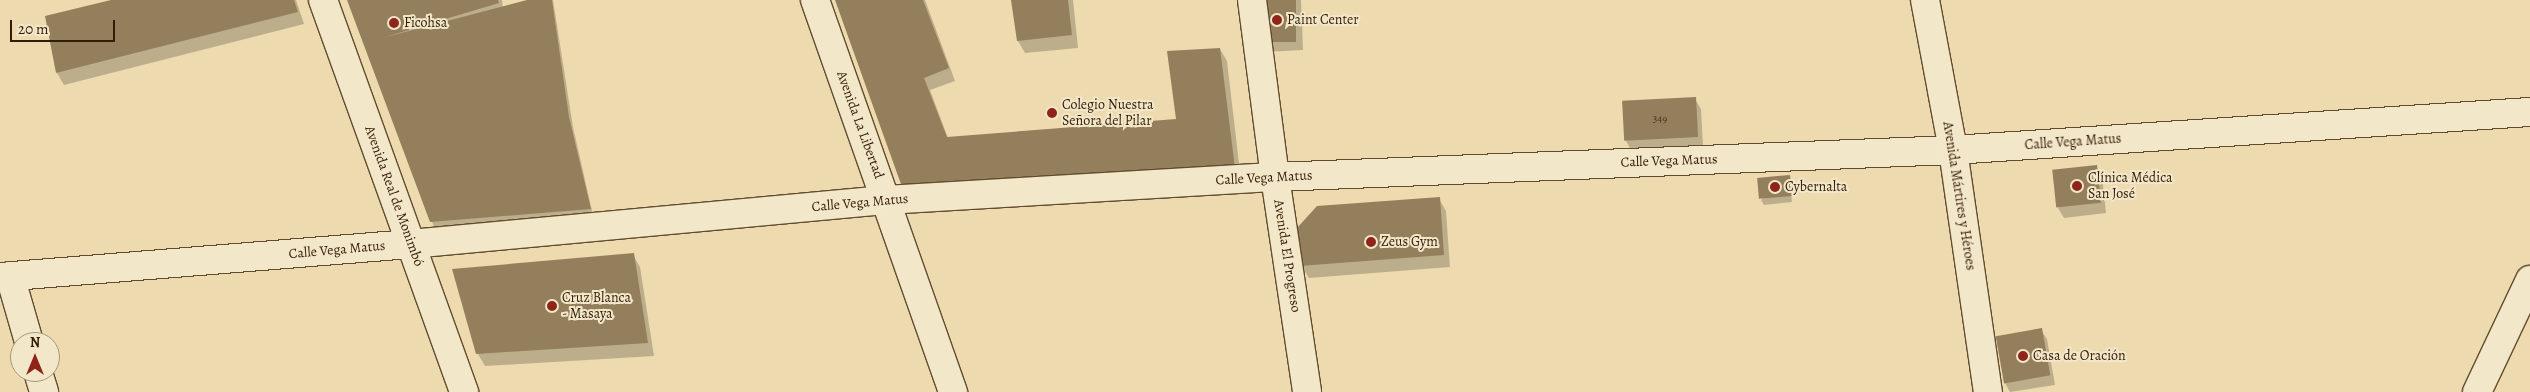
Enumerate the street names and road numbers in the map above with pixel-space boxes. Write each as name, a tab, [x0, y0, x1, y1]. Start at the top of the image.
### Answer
street label: Avenida La Libertad	[833, 69, 887, 181]
street label: Avenida Mártires y Héroes	[1939, 120, 1979, 272]
street label: Avenida Real de Monimbó	[361, 124, 427, 268]
street label: Calle Vega Matus	[2024, 130, 2122, 154]
street label: Calle Vega Matus	[1620, 151, 1718, 171]
street label: Calle Vega Matus	[1215, 167, 1313, 189]
street label: Calle Vega Matus	[811, 190, 909, 216]
street label: Avenida El Progreso	[1270, 198, 1304, 314]
street label: Calle Vega Matus	[288, 237, 386, 263]

